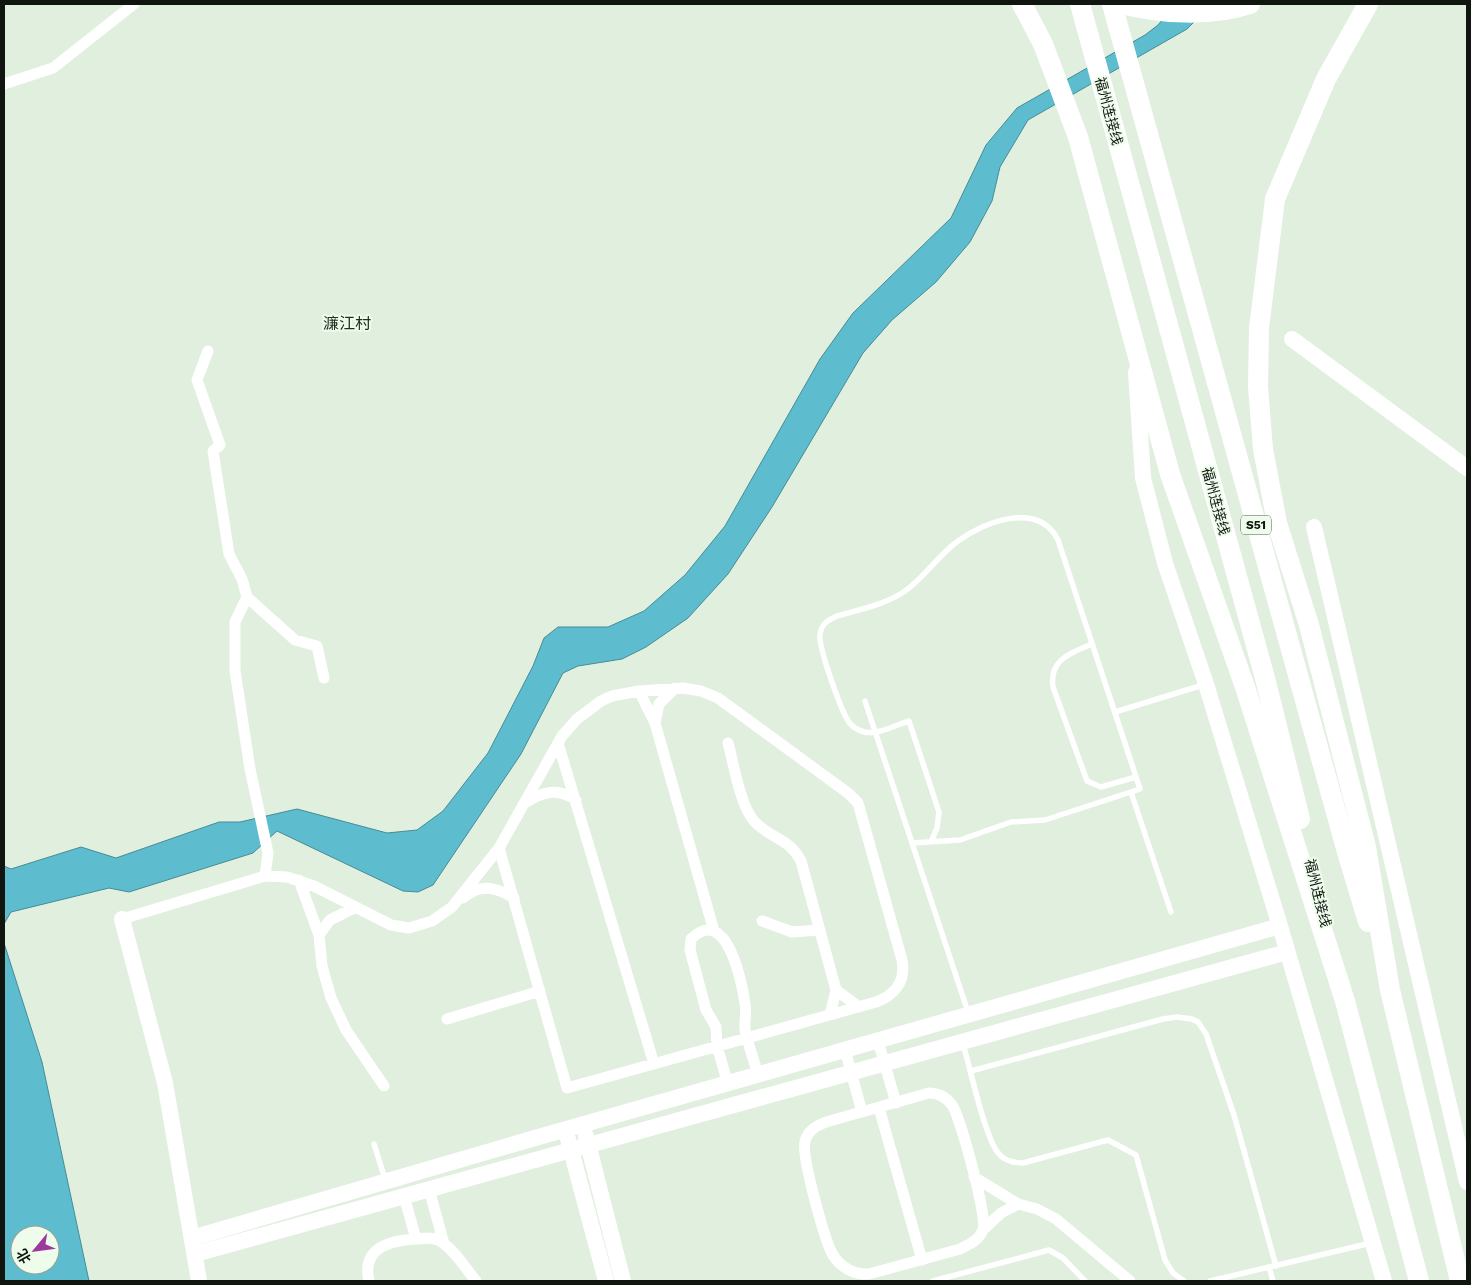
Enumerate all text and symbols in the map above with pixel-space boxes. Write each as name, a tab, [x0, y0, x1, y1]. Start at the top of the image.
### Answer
street label: 福州连接线	[1092, 75, 1126, 147]
district label: 濂江村	[323, 314, 371, 333]
street label: 福州连接线	[1199, 465, 1233, 537]
road number: S51	[1241, 516, 1271, 534]
street label: 福州连接线	[1302, 857, 1334, 929]
north arrow	[10, 1225, 60, 1275]
text: 北	[13, 1246, 34, 1266]

